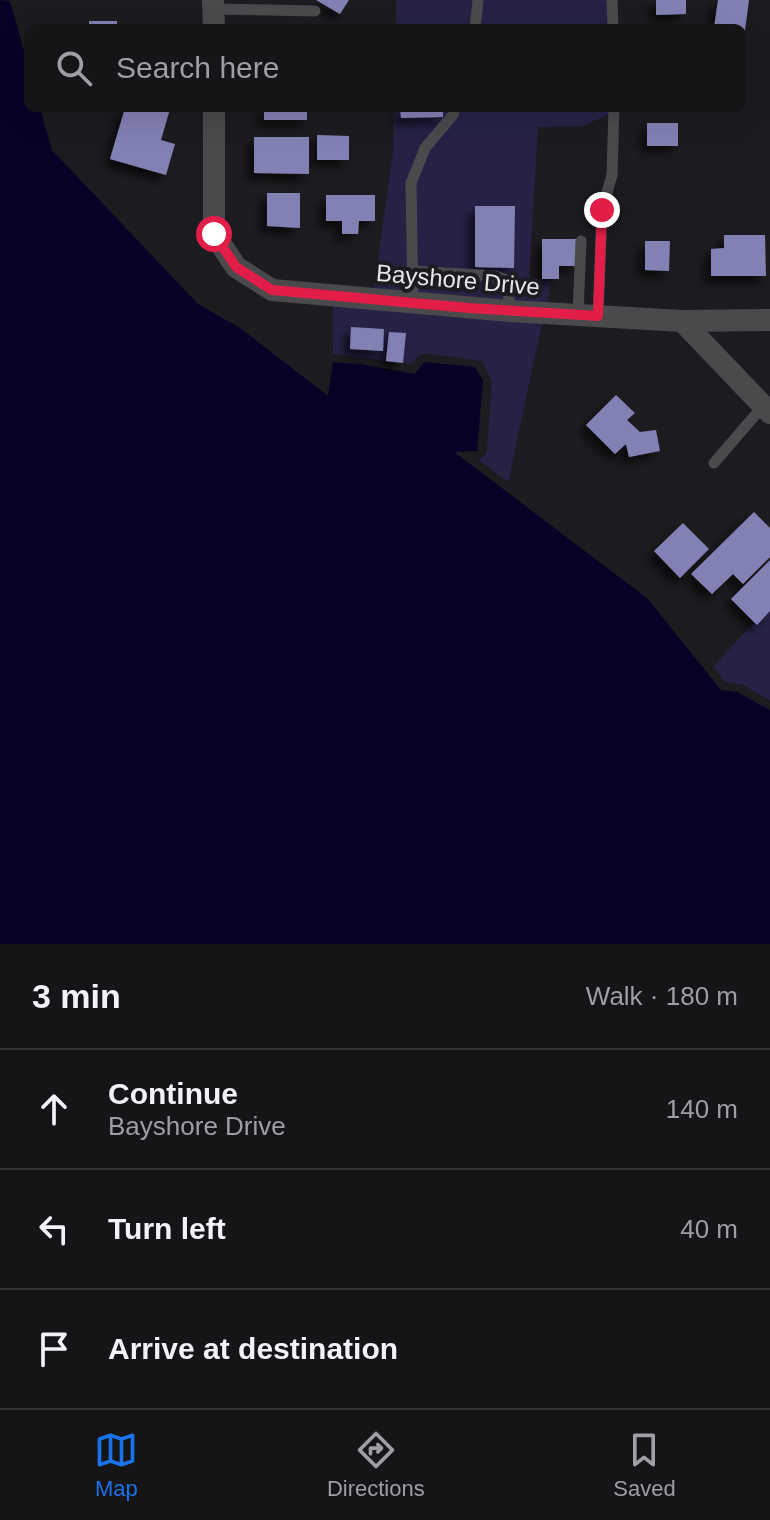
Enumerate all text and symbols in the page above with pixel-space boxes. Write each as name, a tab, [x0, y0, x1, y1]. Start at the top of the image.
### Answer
search box	[24, 24, 746, 112]
icon: search	[52, 46, 96, 90]
text: Search here	[116, 51, 279, 84]
route end	[584, 192, 620, 228]
route start	[196, 216, 232, 252]
street label: Bayshore Drive	[375, 259, 541, 300]
text: 3 min	[32, 977, 121, 1015]
text: Walk · 180 m	[586, 981, 738, 1011]
text: Continue	[108, 1077, 238, 1110]
icon: ahead	[32, 1087, 76, 1131]
text: 140 m	[666, 1094, 738, 1124]
text: Bayshore Drive	[108, 1111, 286, 1141]
icon: left	[32, 1207, 76, 1251]
text: Turn left	[108, 1212, 226, 1245]
text: 40 m	[680, 1214, 738, 1244]
icon: arrive	[32, 1327, 76, 1371]
text: Arrive at destination	[108, 1332, 398, 1365]
tab: Map	[94, 1428, 138, 1502]
tab: Directions	[327, 1428, 425, 1502]
tab: Saved	[613, 1428, 676, 1502]

